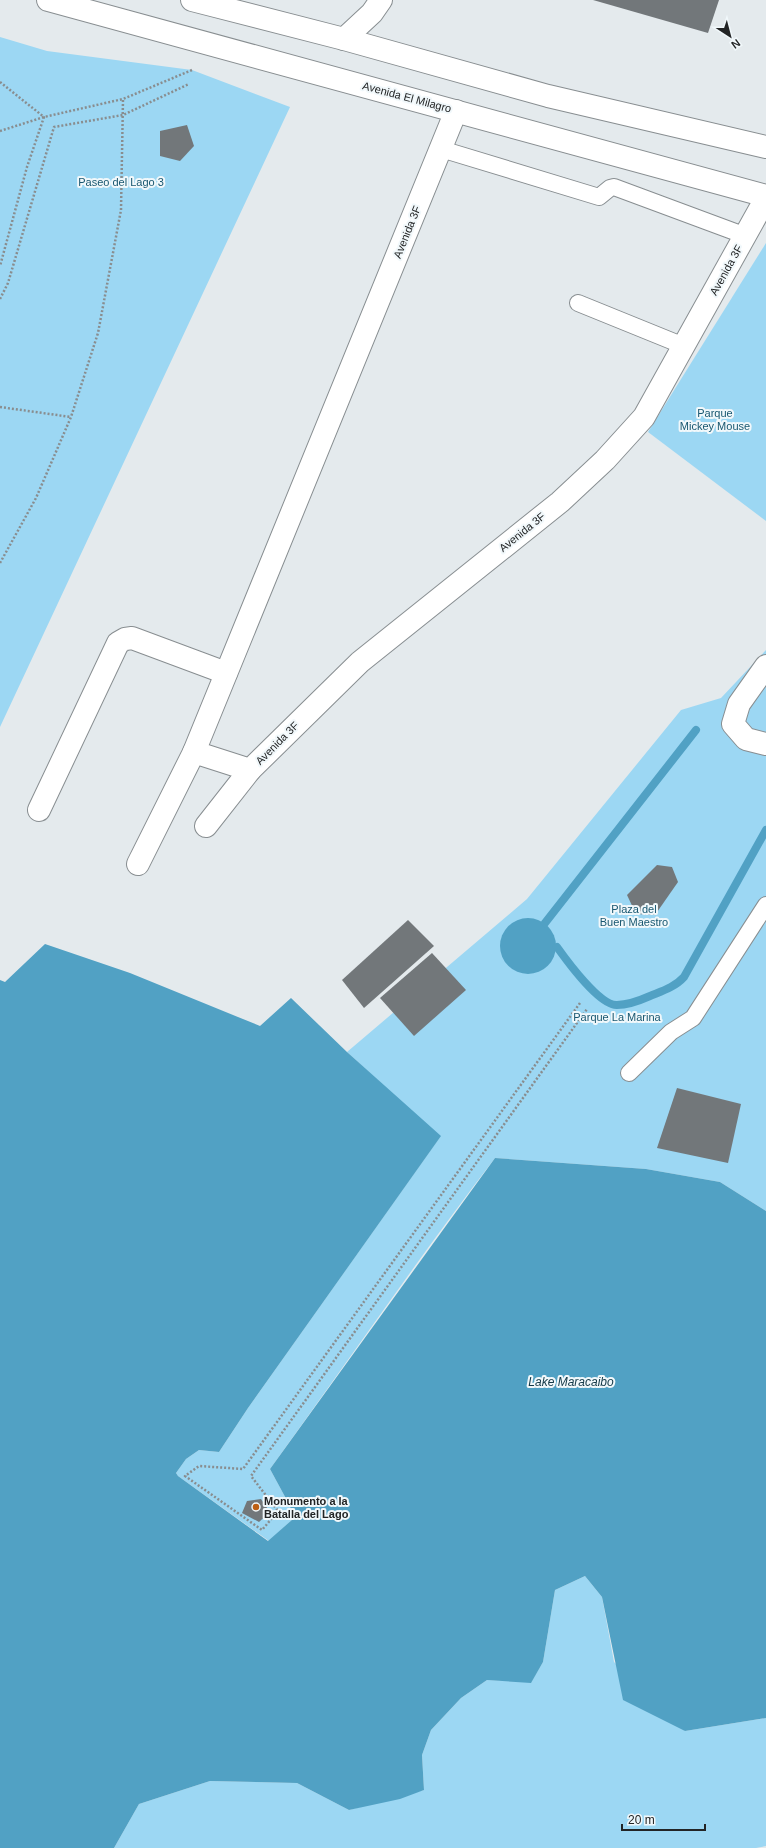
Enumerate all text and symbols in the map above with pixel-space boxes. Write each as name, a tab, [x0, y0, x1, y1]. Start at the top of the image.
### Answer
north arrow	[710, 16, 750, 56]
text: N	[729, 37, 743, 51]
street label: Avenida El Milagro	[361, 79, 453, 115]
park label: Paseo del Lago 3	[78, 176, 164, 188]
street label: Avenida 3F	[391, 204, 423, 260]
street label: Avenida 3F	[707, 243, 745, 297]
park label: Parque Mickey Mouse	[680, 407, 750, 432]
street label: Avenida 3F	[497, 510, 548, 554]
street label: Avenida 3F	[253, 719, 301, 767]
park label: Plaza del Buen Maestro	[600, 903, 668, 928]
park label: Parque La Marina	[573, 1011, 662, 1023]
water label: Lake Maracaibo	[528, 1375, 614, 1389]
place label: Monumento a la Batalla del Lago	[264, 1495, 349, 1520]
marker: Monumento a la Batalla del Lago	[251, 1502, 261, 1512]
scale bar	[622, 1806, 705, 1832]
text: 20 m	[628, 1813, 655, 1827]

